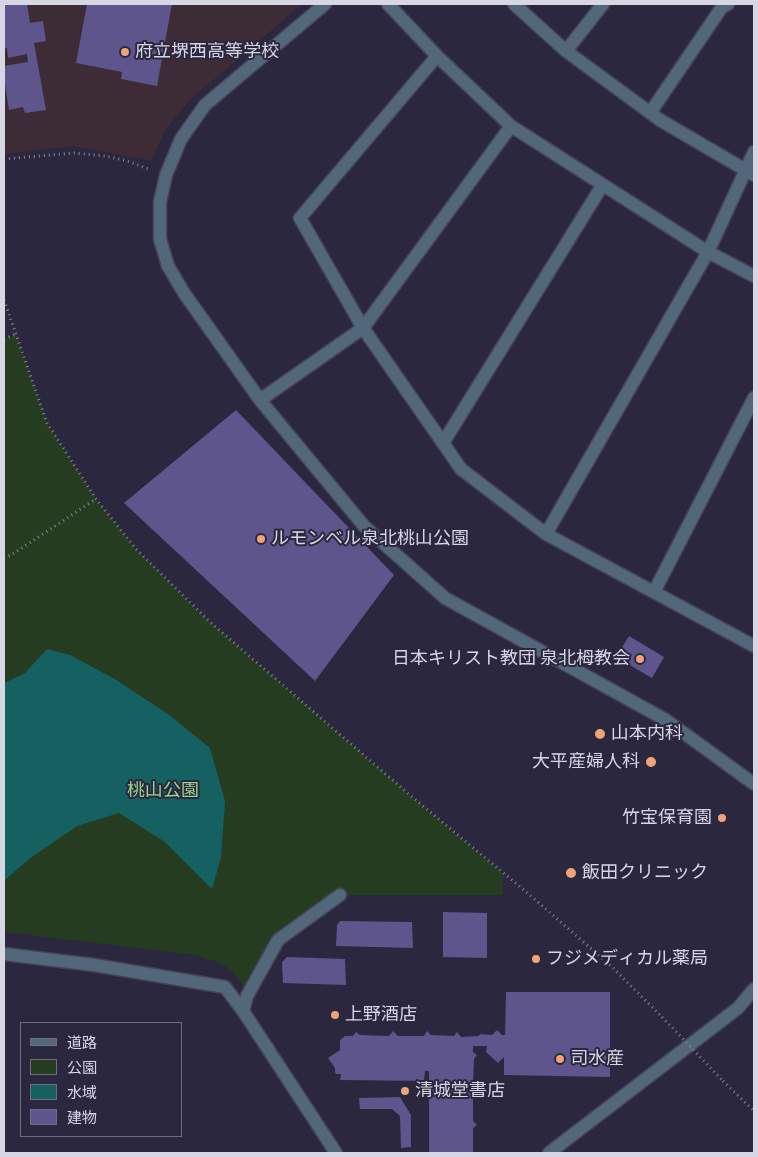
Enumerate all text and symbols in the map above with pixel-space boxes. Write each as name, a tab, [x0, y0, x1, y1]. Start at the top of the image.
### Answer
place label: 府立堺西高等学校	[135, 41, 279, 63]
marker: 府立堺西高等学校	[119, 46, 131, 58]
place label: ルモンベル泉北桃山公園	[271, 528, 469, 550]
marker: ルモンベル泉北桃山公園	[255, 533, 267, 545]
place label: 日本キリスト教団 泉北栂教会	[392, 648, 630, 670]
marker: 日本キリスト教団 泉北栂教会	[634, 653, 646, 665]
place label: 山本内科	[611, 723, 683, 745]
marker: 山本内科	[593, 727, 607, 741]
place label: 大平産婦人科	[532, 751, 640, 773]
marker: 大平産婦人科	[644, 755, 658, 769]
park label: 桃山公園	[127, 780, 199, 802]
place label: 竹宝保育園	[622, 807, 712, 829]
marker: 竹宝保育園	[716, 812, 728, 824]
place label: 飯田クリニック	[582, 862, 708, 884]
marker: 飯田クリニック	[564, 866, 578, 880]
place label: フジメディカル薬局	[546, 948, 708, 970]
marker: フジメディカル薬局	[530, 953, 542, 965]
place label: 上野酒店	[345, 1004, 417, 1026]
marker: 上野酒店	[329, 1009, 341, 1021]
legend	[20, 1022, 182, 1137]
text: 道路	[67, 1034, 97, 1052]
place label: 司水産	[570, 1048, 624, 1070]
marker: 司水産	[554, 1053, 566, 1065]
text: 公園	[67, 1059, 97, 1077]
place label: 清城堂書店	[415, 1080, 505, 1102]
text: 水域	[67, 1084, 97, 1102]
marker: 清城堂書店	[399, 1085, 411, 1097]
text: 建物	[67, 1109, 97, 1127]

